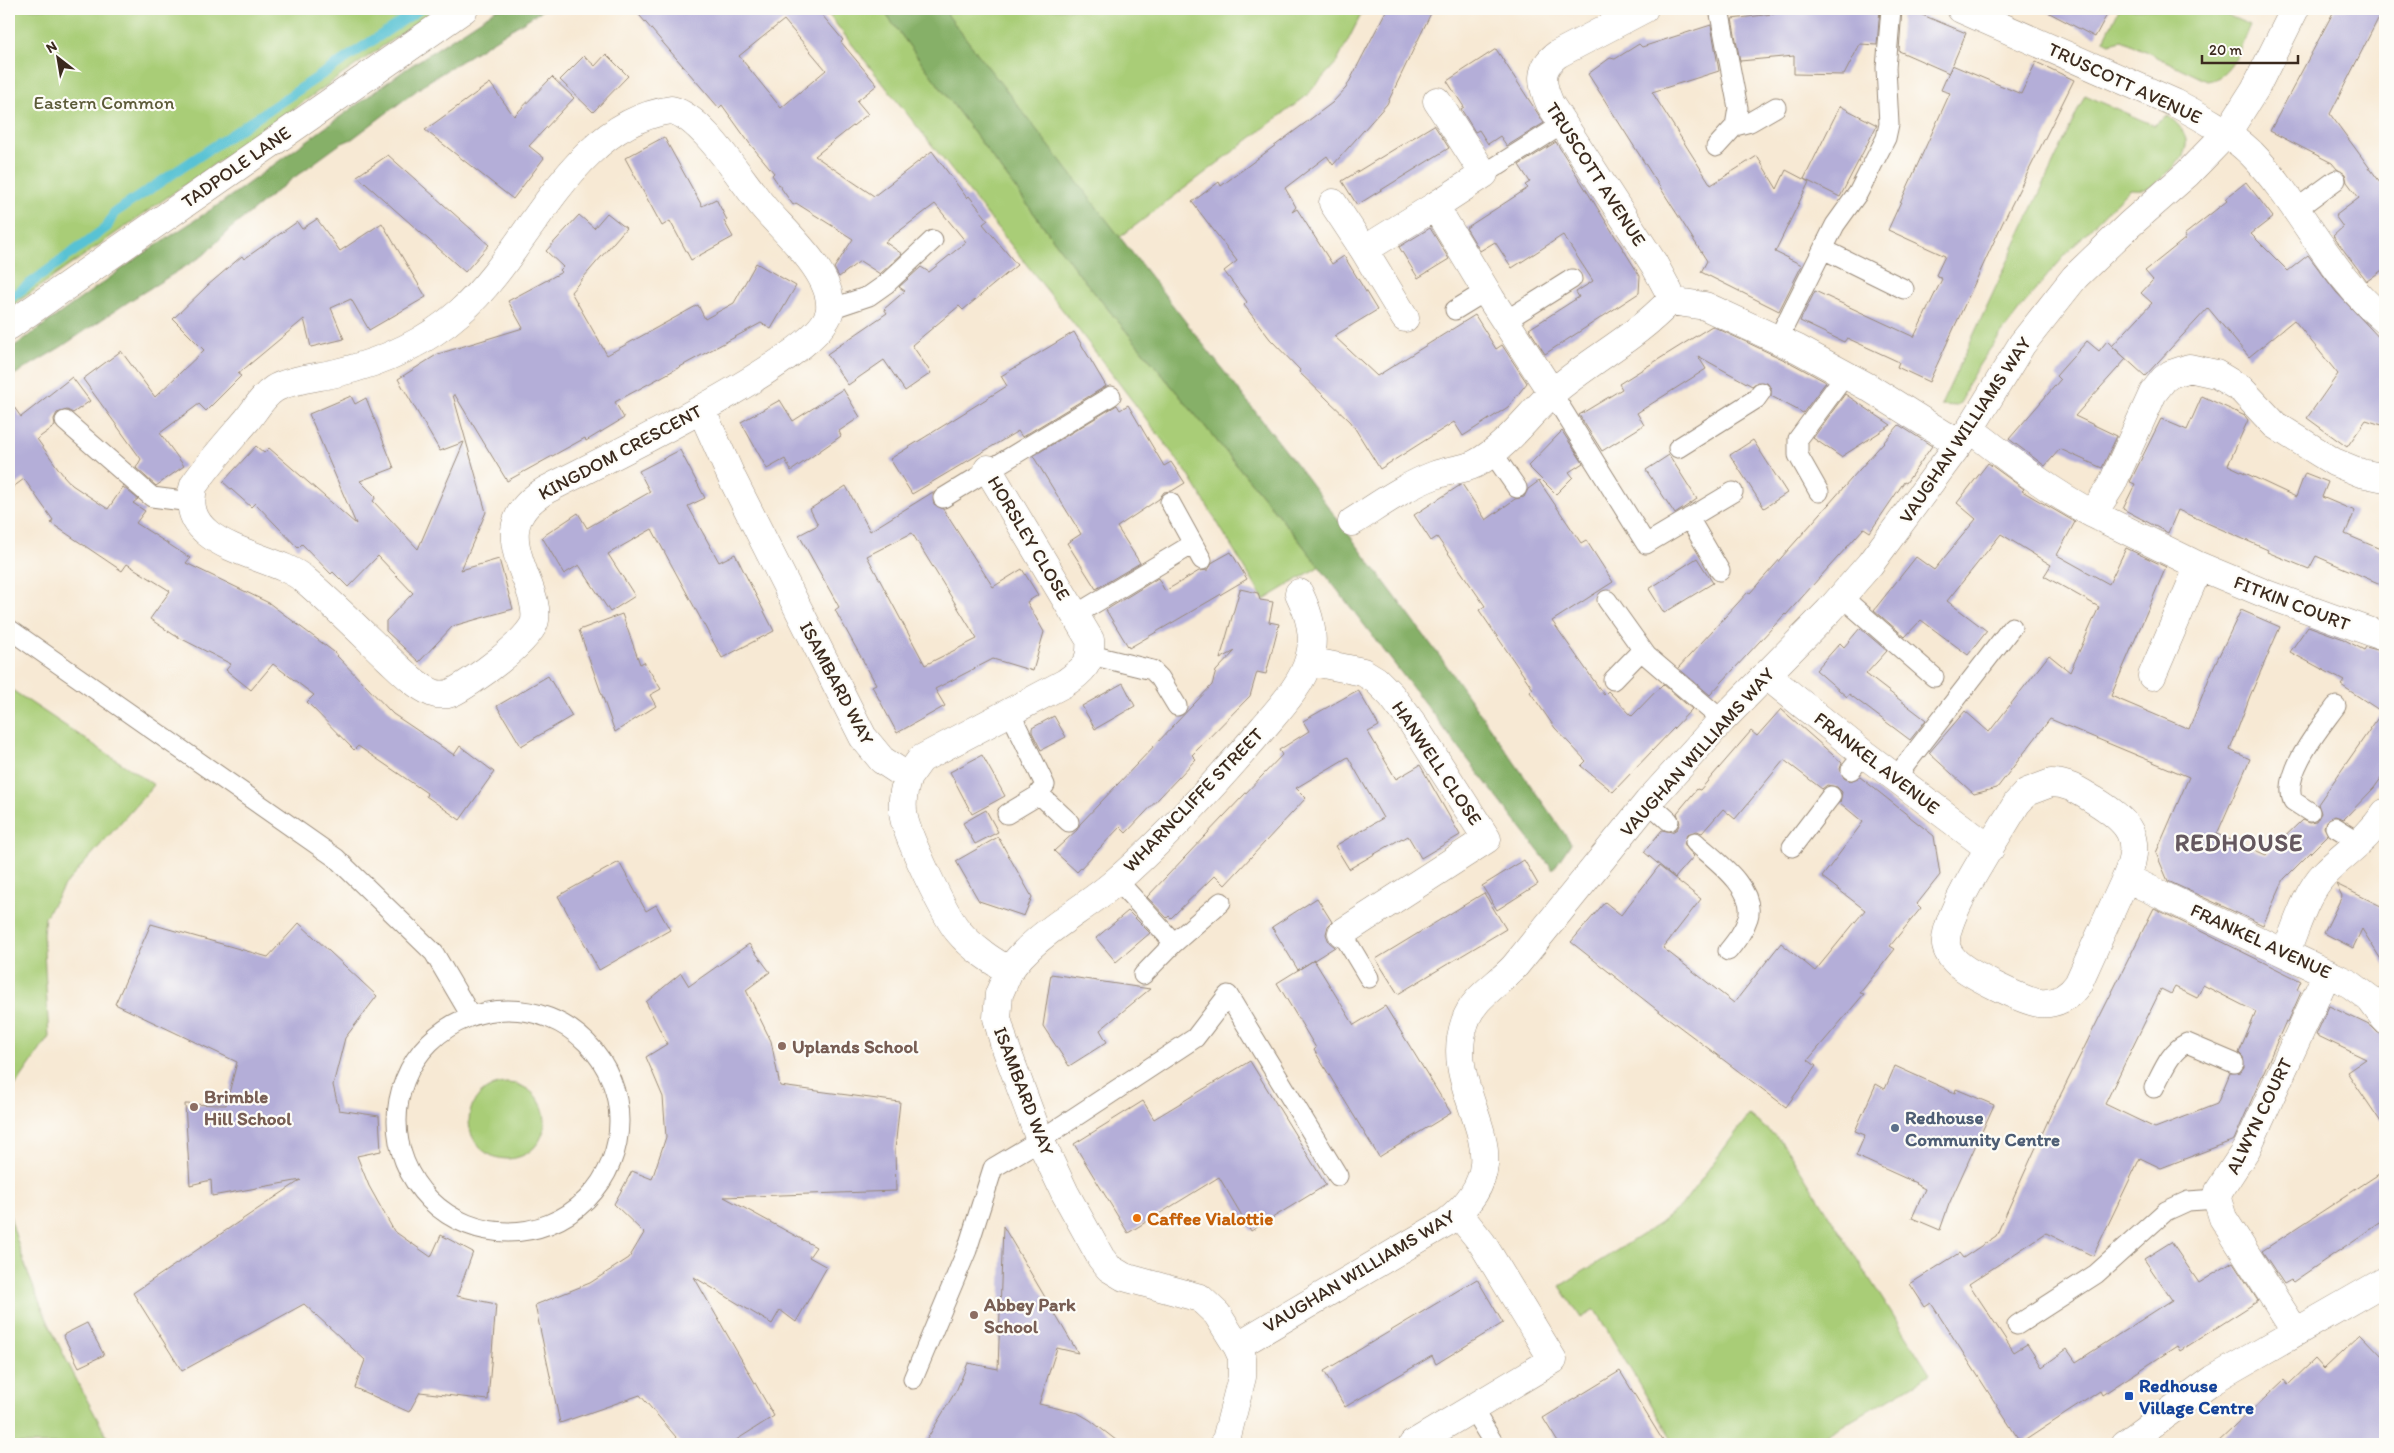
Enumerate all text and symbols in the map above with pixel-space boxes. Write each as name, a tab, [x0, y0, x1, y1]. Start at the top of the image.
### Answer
north arrow	[32, 32, 82, 82]
scale bar	[2202, 32, 2298, 64]
street label: TRUSCOTT AVENUE	[2044, 37, 2206, 129]
text: N	[43, 38, 60, 57]
text: 20 m	[2209, 41, 2243, 59]
park label: Eastern Common	[33, 91, 175, 114]
street label: TRUSCOTT AVENUE	[1541, 98, 1651, 250]
street label: TADPOLE LANE	[177, 121, 295, 213]
street label: VAUGHAN WILLIAMS WAY	[1894, 332, 2036, 528]
street label: KINGDOM CRESCENT	[534, 399, 706, 505]
street label: HORSLEY CLOSE	[983, 471, 1075, 605]
street label: FITKIN COURT	[2231, 570, 2354, 636]
street label: ISAMBARD WAY	[795, 618, 879, 749]
street label: VAUGHAN WILLIAMS WAY	[1615, 662, 1779, 841]
street label: HANWELL CLOSE	[1387, 696, 1487, 830]
street label: FRANKEL AVENUE	[1810, 707, 1944, 819]
street label: WHARNCLIFFE STREET	[1118, 723, 1268, 877]
district label: REDHOUSE	[2175, 828, 2303, 857]
street label: FRANKEL AVENUE	[2187, 898, 2335, 984]
street label: ISAMBARD WAY	[989, 1023, 1059, 1159]
place label: Uplands School	[792, 1035, 919, 1058]
marker: Uplands School	[776, 1040, 788, 1052]
street label: ALWYN COURT	[2221, 1054, 2297, 1178]
place label: Brimble Hill School	[204, 1085, 292, 1130]
marker: Brimble Hill School	[188, 1101, 200, 1113]
place label: Redhouse Community Centre	[1905, 1106, 2060, 1151]
marker: Redhouse Community Centre	[1889, 1122, 1901, 1134]
street label: VAUGHAN WILLIAMS WAY	[1259, 1204, 1459, 1337]
place label: Caffee Vialottie	[1147, 1207, 1273, 1230]
marker: Caffee Vialottie	[1131, 1212, 1143, 1224]
place label: Abbey Park School	[983, 1293, 1076, 1338]
marker: Abbey Park School	[968, 1309, 980, 1321]
place label: Redhouse Village Centre	[2139, 1374, 2254, 1419]
marker: Redhouse Village Centre	[2123, 1390, 2135, 1402]

